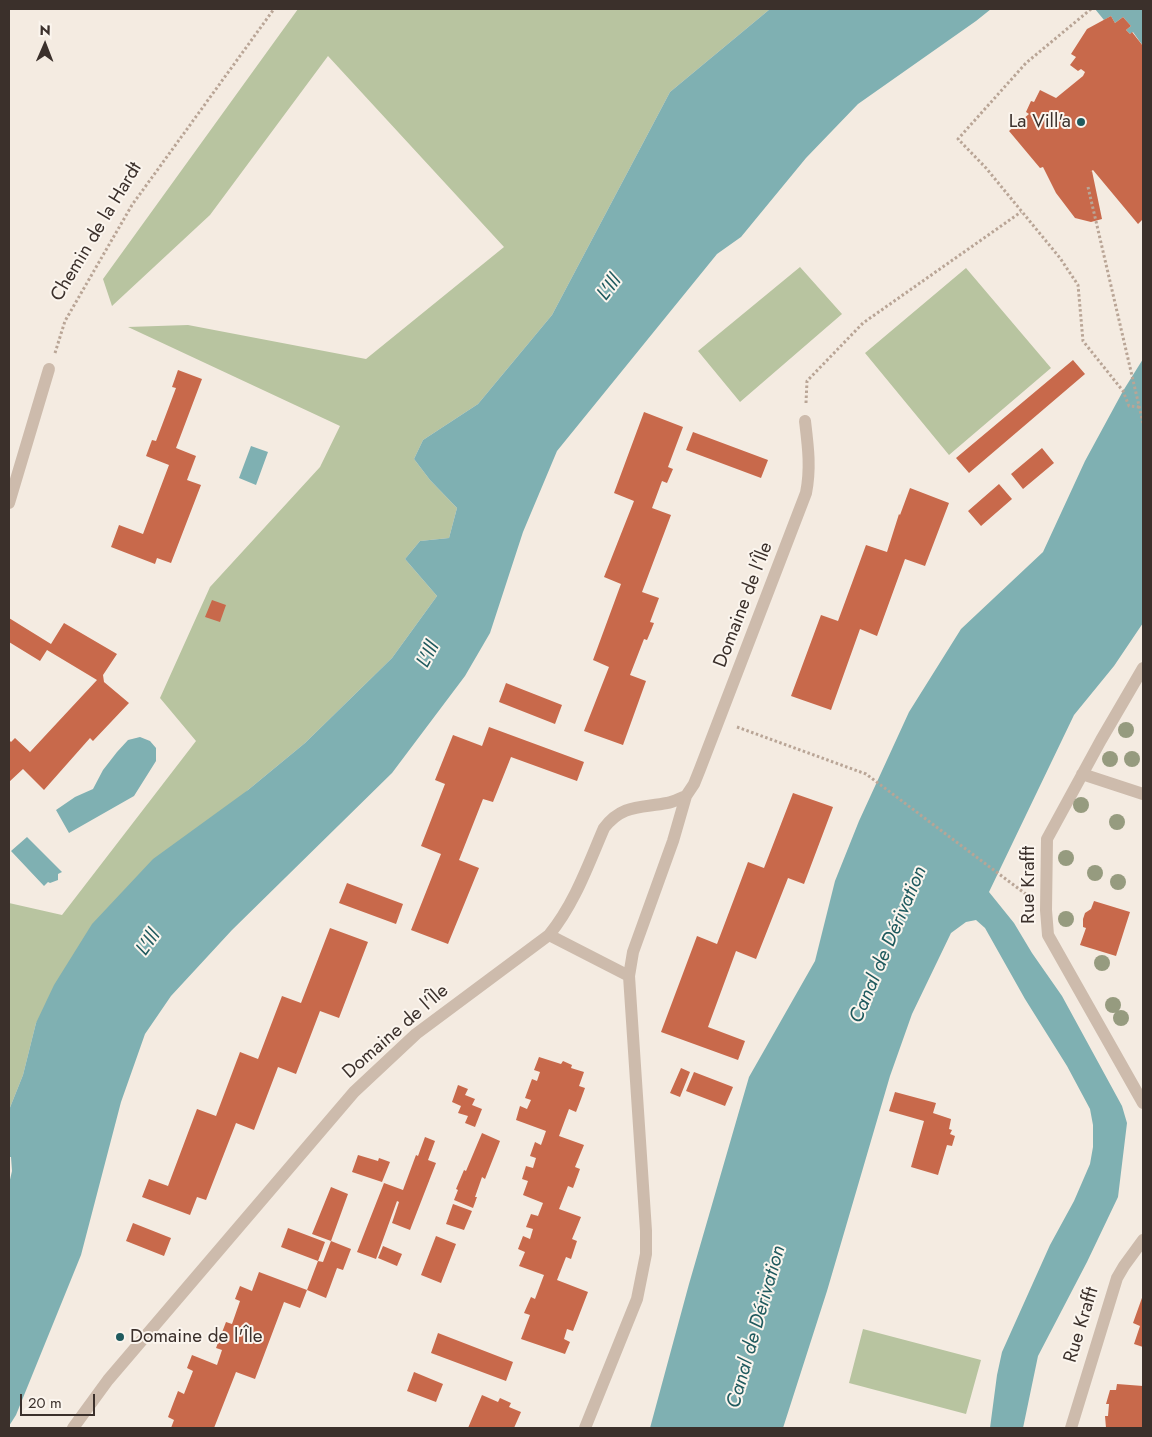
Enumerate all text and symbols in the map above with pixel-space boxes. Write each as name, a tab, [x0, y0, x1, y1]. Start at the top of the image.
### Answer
north arrow	[20, 20, 70, 70]
text: N	[40, 20, 51, 40]
place label: La Vill'a	[1009, 111, 1071, 133]
marker: La Vill'a	[1075, 116, 1087, 128]
street label: Chemin de la Hardt	[46, 158, 148, 306]
water label: L'Ill	[592, 270, 628, 306]
street label: Domaine de l'Île	[710, 539, 778, 671]
water label: L'Ill	[412, 638, 446, 672]
street label: Rue Krafft	[1018, 846, 1040, 924]
water label: Canal de Dérivation	[845, 863, 933, 1027]
water label: L'Ill	[132, 925, 166, 961]
street label: Domaine de l'Île	[338, 980, 454, 1084]
water label: Canal de Dérivation	[722, 1243, 792, 1411]
street label: Rue Krafft	[1060, 1284, 1104, 1366]
place label: Domaine de l'Île	[130, 1326, 263, 1348]
marker: Domaine de l'Île	[114, 1331, 126, 1343]
scale bar	[22, 1384, 98, 1416]
text: 20 m	[28, 1392, 62, 1414]

